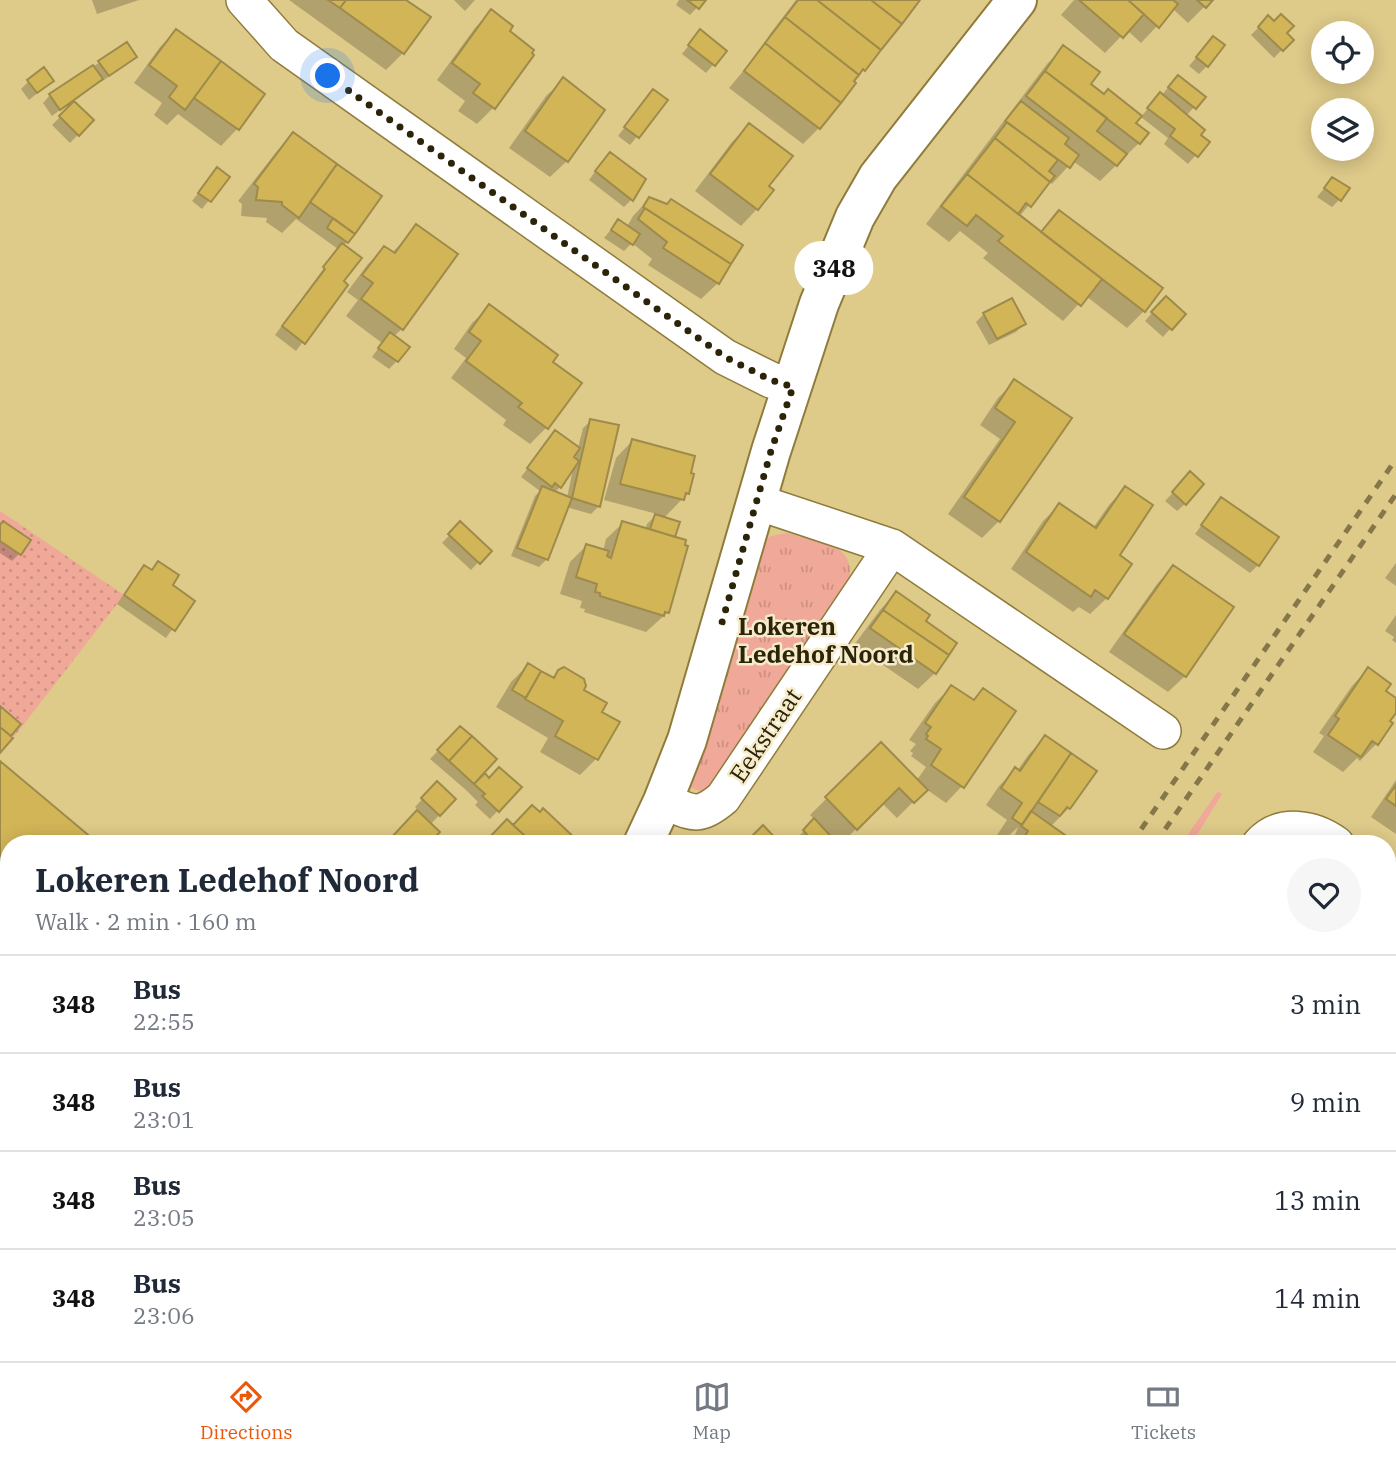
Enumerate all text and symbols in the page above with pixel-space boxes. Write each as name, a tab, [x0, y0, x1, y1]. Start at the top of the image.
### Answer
map controls	[1311, 21, 1374, 161]
button: locate	[1311, 21, 1374, 84]
your location	[310, 58, 345, 93]
button: layers	[1311, 98, 1374, 161]
line badge: 348	[794, 245, 874, 291]
text: 348	[812, 252, 856, 284]
place label: Lokeren Ledehof Noord	[738, 610, 914, 670]
marker: Lokeren Ledehof Noord	[702, 625, 732, 655]
street label: Eekstraat	[722, 682, 808, 788]
text: Lokeren Ledehof Noord	[35, 858, 419, 901]
button: heart	[1287, 858, 1361, 932]
text: Walk · 2 min · 160 m	[35, 906, 257, 936]
text: Bus	[133, 972, 181, 1006]
text: 3 min	[1290, 987, 1361, 1021]
text: 348	[52, 988, 95, 1020]
text: 22:55	[133, 1006, 195, 1036]
text: Bus	[133, 1070, 181, 1104]
text: 9 min	[1290, 1085, 1361, 1119]
text: 348	[52, 1086, 95, 1118]
text: 23:01	[133, 1104, 195, 1134]
text: Bus	[133, 1168, 181, 1202]
text: 13 min	[1274, 1183, 1361, 1217]
text: 348	[52, 1184, 95, 1216]
text: 23:05	[133, 1202, 195, 1232]
text: Bus	[133, 1266, 181, 1300]
text: 14 min	[1274, 1281, 1361, 1315]
text: 348	[52, 1282, 95, 1314]
text: 23:06	[133, 1300, 195, 1330]
tab: Directions	[200, 1378, 293, 1444]
tab: Map	[692, 1378, 731, 1444]
tab: Tickets	[1131, 1378, 1196, 1444]

